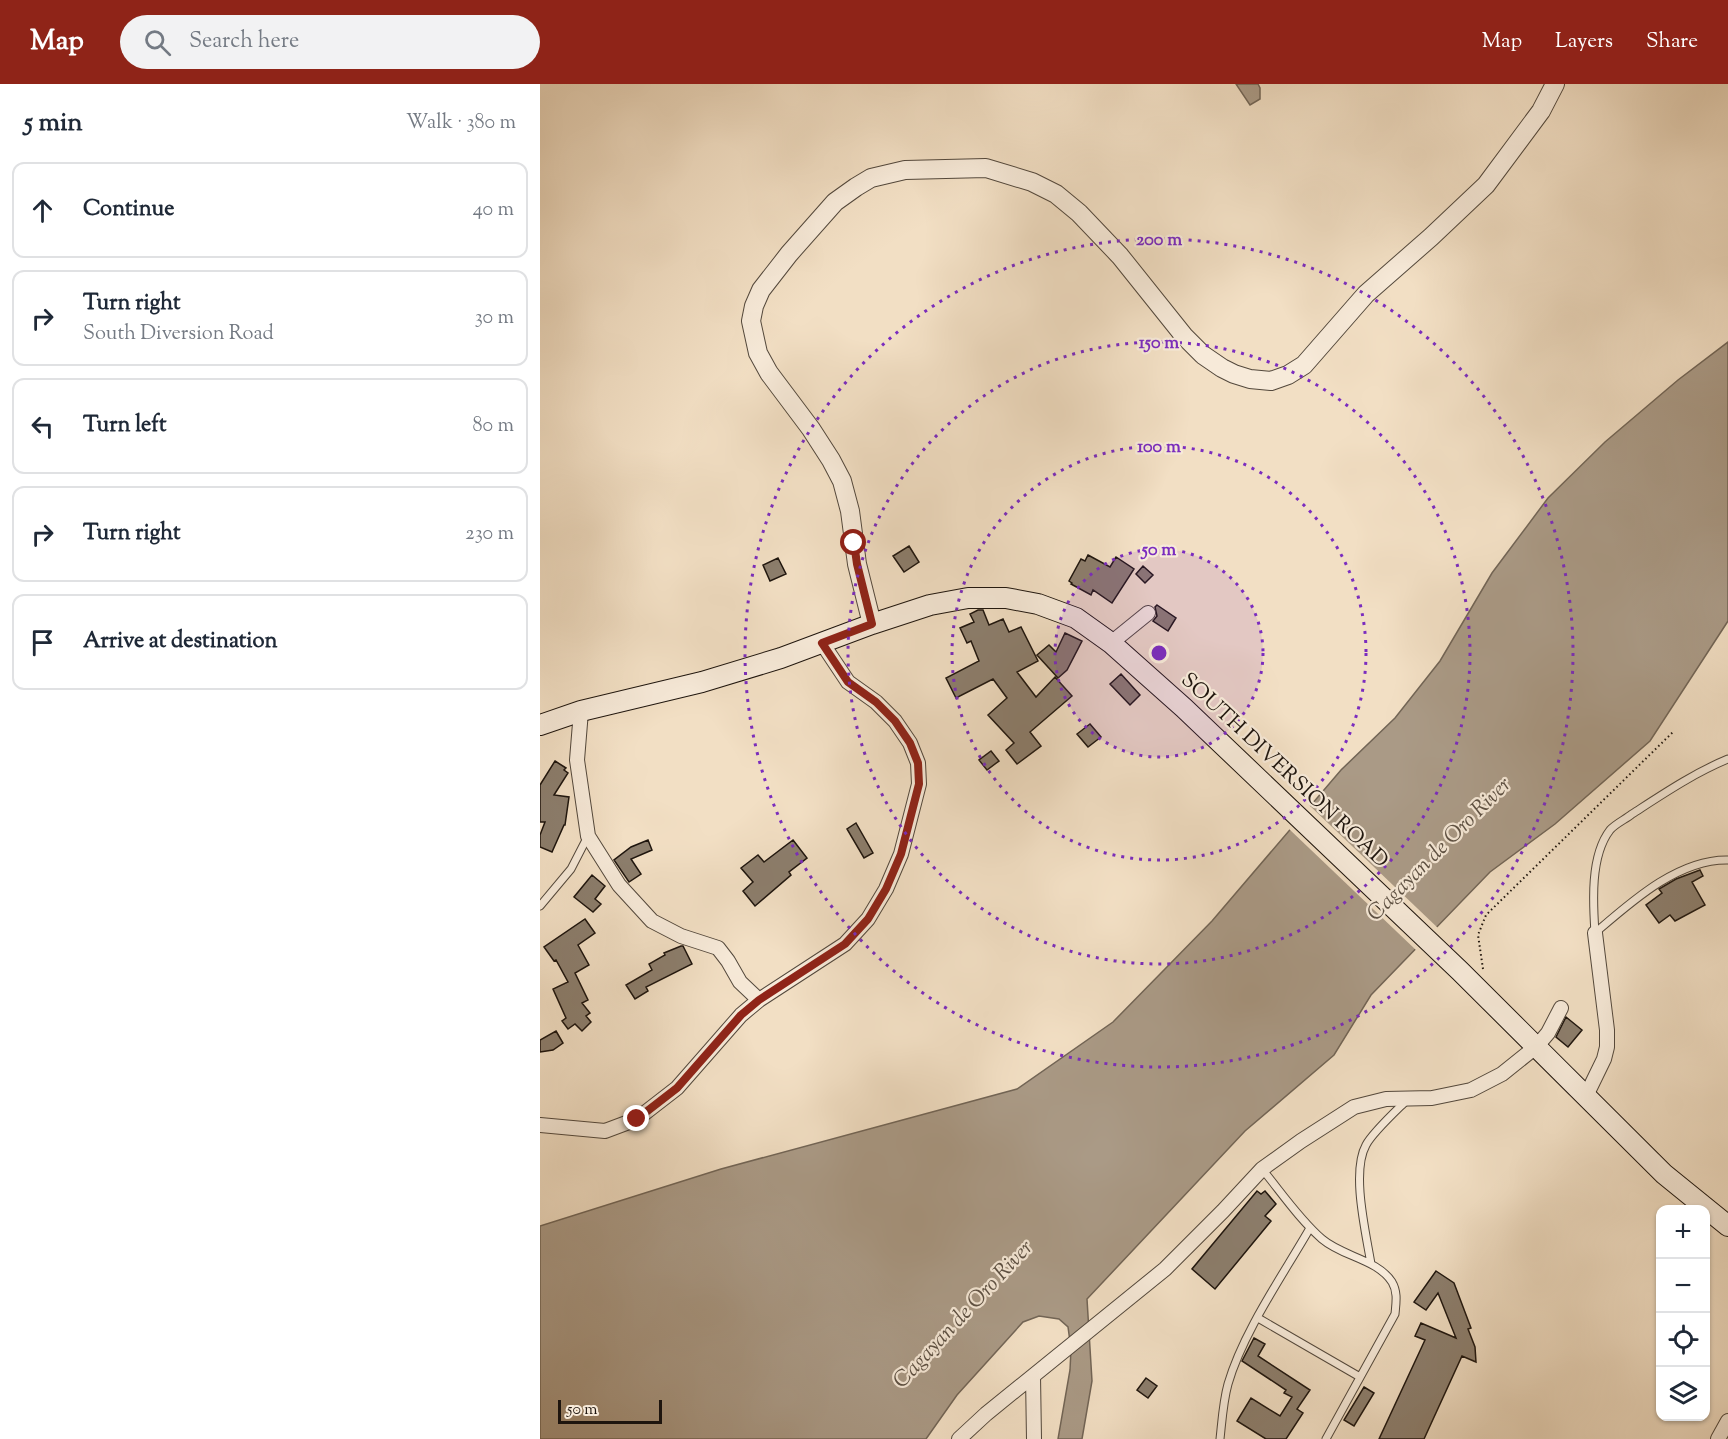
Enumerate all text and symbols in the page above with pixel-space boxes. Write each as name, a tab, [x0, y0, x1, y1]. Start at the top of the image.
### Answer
search box	[120, 15, 540, 69]
text: Map	[30, 22, 84, 62]
icon: search	[141, 26, 174, 59]
text: Search here	[189, 26, 299, 58]
text: Map	[1482, 27, 1522, 57]
text: Layers	[1555, 27, 1613, 57]
text: Share	[1646, 27, 1698, 57]
text: 5 min	[24, 105, 83, 142]
text: Walk · 380 m	[406, 109, 516, 138]
icon: ahead	[26, 194, 59, 227]
text: Continue	[83, 194, 174, 226]
text: 40 m	[473, 196, 514, 225]
text: 200 m	[1136, 228, 1182, 254]
text: Turn right	[83, 288, 180, 320]
icon: right	[26, 302, 59, 335]
text: 30 m	[475, 304, 514, 333]
text: South Diversion Road	[83, 320, 274, 349]
text: 150 m	[1139, 331, 1179, 357]
icon: left	[26, 410, 59, 443]
text: Turn left	[83, 410, 166, 442]
text: 80 m	[473, 412, 514, 441]
text: 100 m	[1137, 435, 1181, 461]
icon: right	[26, 518, 59, 551]
text: Turn right	[83, 518, 180, 550]
text: 230 m	[465, 520, 514, 549]
route start	[840, 529, 866, 555]
text: 50 m	[1140, 538, 1176, 564]
icon: arrive	[26, 626, 59, 659]
text: Arrive at destination	[83, 626, 278, 658]
centre of rings	[1149, 643, 1169, 663]
street label: SOUTH DIVERSION ROAD	[1173, 666, 1395, 876]
water label: Cagayan de Oro River	[1360, 770, 1520, 930]
route end	[623, 1105, 649, 1131]
map controls	[1656, 1205, 1710, 1421]
button: +	[1656, 1205, 1710, 1259]
water label: Cagayan de Oro River	[886, 1233, 1042, 1396]
button: −	[1656, 1259, 1710, 1313]
button: locate	[1656, 1313, 1710, 1367]
button: layers	[1656, 1367, 1710, 1421]
scale bar	[558, 1397, 662, 1424]
text: 50 m	[567, 1399, 598, 1422]

